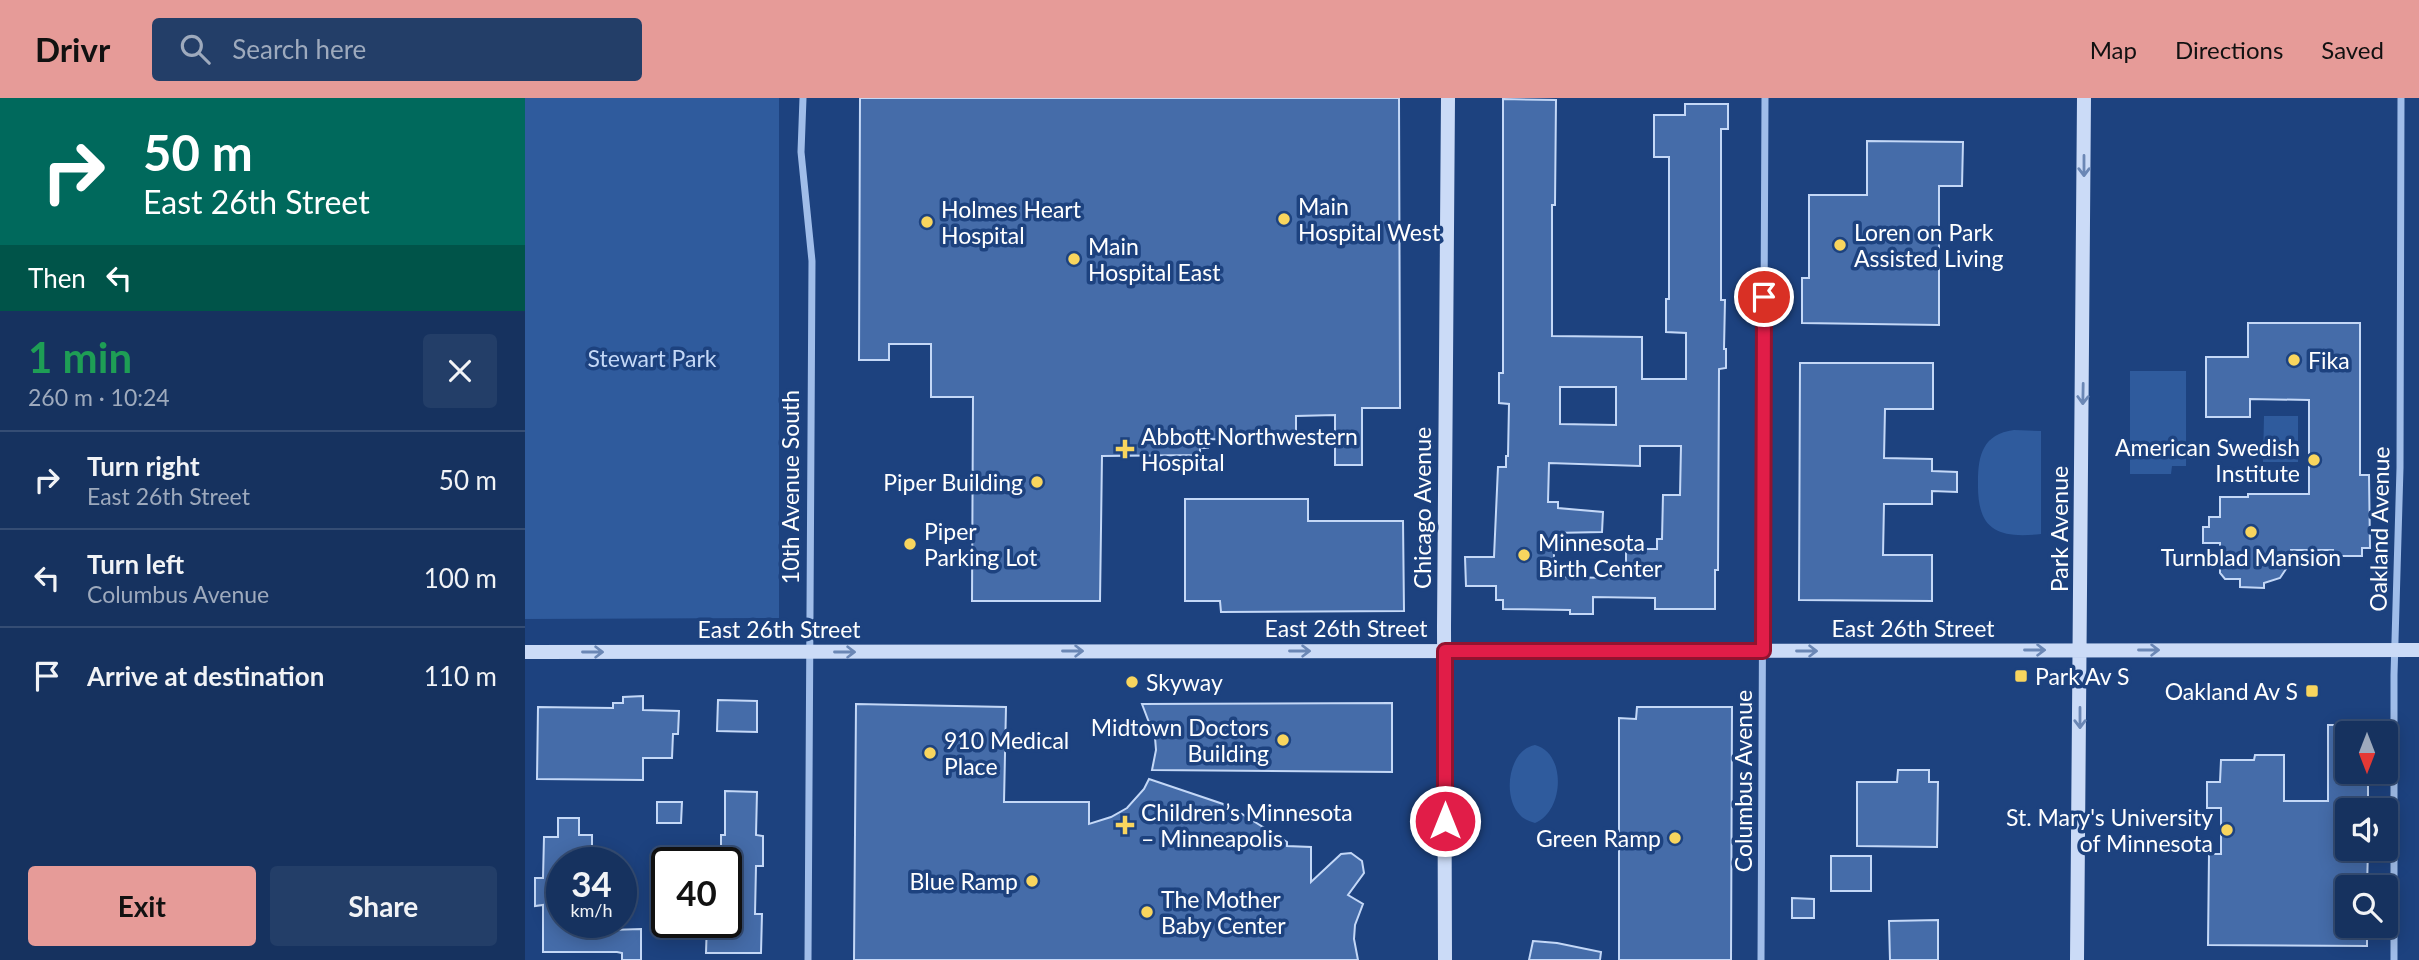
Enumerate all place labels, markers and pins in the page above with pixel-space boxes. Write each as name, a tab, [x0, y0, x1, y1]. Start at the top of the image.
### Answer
place label: Main Hospital West	[1298, 192, 1441, 246]
place label: Holmes Heart Hospital	[941, 195, 1082, 249]
marker: Main Hospital West	[1276, 211, 1292, 227]
marker: Holmes Heart Hospital	[919, 214, 935, 230]
place label: Loren on Park Assisted Living	[1854, 218, 2004, 272]
place label: Main Hospital East	[1088, 232, 1221, 286]
marker: Loren on Park Assisted Living	[1832, 237, 1848, 253]
marker: Main Hospital East	[1066, 251, 1082, 267]
pin	[1734, 267, 1794, 327]
place label: Fika	[2308, 346, 2350, 374]
marker: Fika	[2286, 352, 2302, 368]
place label: Abbott Northwestern Hospital	[1141, 422, 1358, 476]
place label: American Swedish Institute	[2115, 433, 2300, 487]
marker: Abbott Northwestern Hospital	[1115, 439, 1135, 459]
marker: American Swedish Institute	[2306, 452, 2322, 468]
place label: Piper Building	[883, 468, 1023, 496]
marker: Piper Building	[1029, 474, 1045, 490]
place label: Piper Parking Lot	[924, 517, 1038, 571]
marker: Turnblad Mansion	[2243, 524, 2259, 540]
place label: Minnesota Birth Center	[1538, 528, 1663, 582]
marker: Piper Parking Lot	[902, 536, 918, 552]
place label: Turnblad Mansion	[2161, 543, 2341, 571]
marker: Minnesota Birth Center	[1516, 547, 1532, 563]
place label: Park Av S	[2035, 662, 2129, 690]
place label: Skyway	[1146, 668, 1223, 696]
marker: Park Av S	[2013, 668, 2029, 684]
marker: Skyway	[1124, 674, 1140, 690]
place label: Oakland Av S	[2165, 677, 2298, 705]
marker: Oakland Av S	[2304, 683, 2320, 699]
place label: Midtown Doctors Building	[1091, 713, 1269, 767]
place label: 910 Medical Place	[944, 726, 1069, 780]
marker: Midtown Doctors Building	[1275, 732, 1291, 748]
marker: 910 Medical Place	[922, 745, 938, 761]
place label: Children’s Minnesota – Minneapolis	[1141, 798, 1353, 852]
place label: St. Mary's University of Minnesota	[2006, 803, 2213, 857]
marker: Children’s Minnesota – Minneapolis	[1115, 815, 1135, 835]
marker: St. Mary's University of Minnesota	[2219, 822, 2235, 838]
place label: Green Ramp	[1536, 824, 1661, 852]
marker: Green Ramp	[1667, 830, 1683, 846]
place label: Blue Ramp	[910, 867, 1018, 895]
marker: Blue Ramp	[1024, 873, 1040, 889]
place label: The Mother Baby Center	[1161, 885, 1286, 939]
marker: The Mother Baby Center	[1139, 904, 1155, 920]

